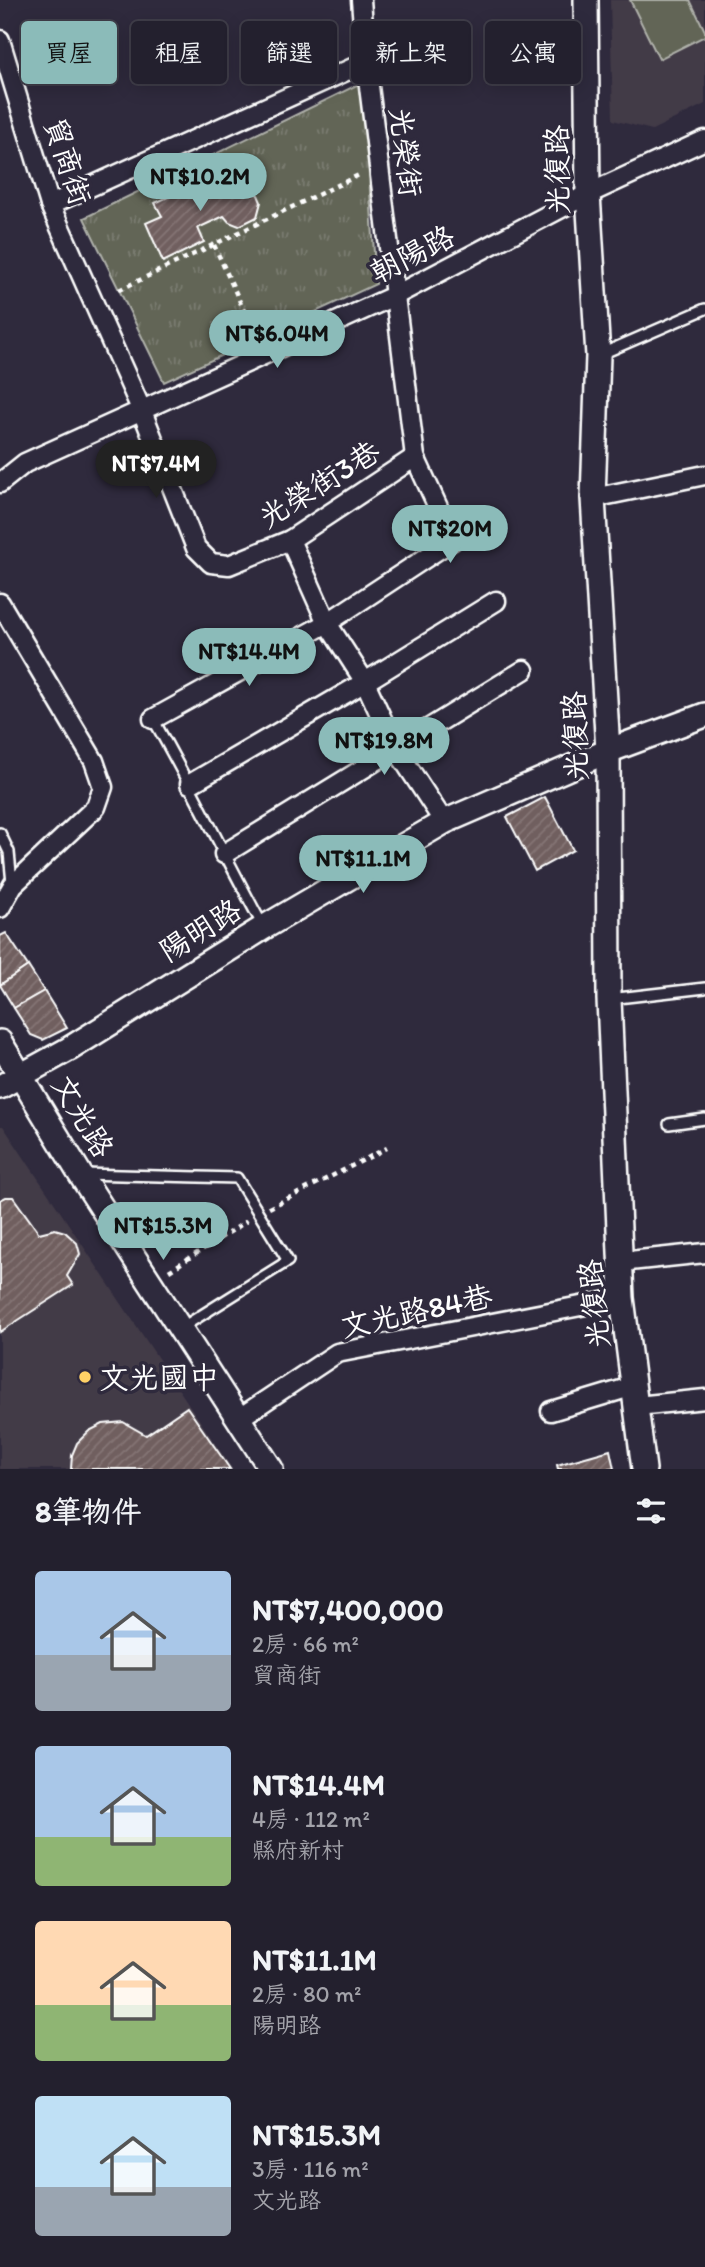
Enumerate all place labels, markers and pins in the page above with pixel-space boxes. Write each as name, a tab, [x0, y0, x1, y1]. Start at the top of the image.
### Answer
pin: NT$10.2M	[128, 154, 272, 213]
pin: NT$6.04M	[205, 310, 349, 370]
pin: NT$7.4M	[91, 440, 221, 500]
pin: NT$20M	[393, 505, 507, 565]
pin: NT$14.4M	[177, 628, 321, 688]
pin: NT$19.8M	[312, 718, 456, 777]
pin: NT$11.1M	[291, 836, 435, 895]
pin: NT$15.3M	[91, 1202, 235, 1262]
place label: 文光國中	[99, 1359, 219, 1396]
marker: 文光國中	[77, 1369, 93, 1385]

